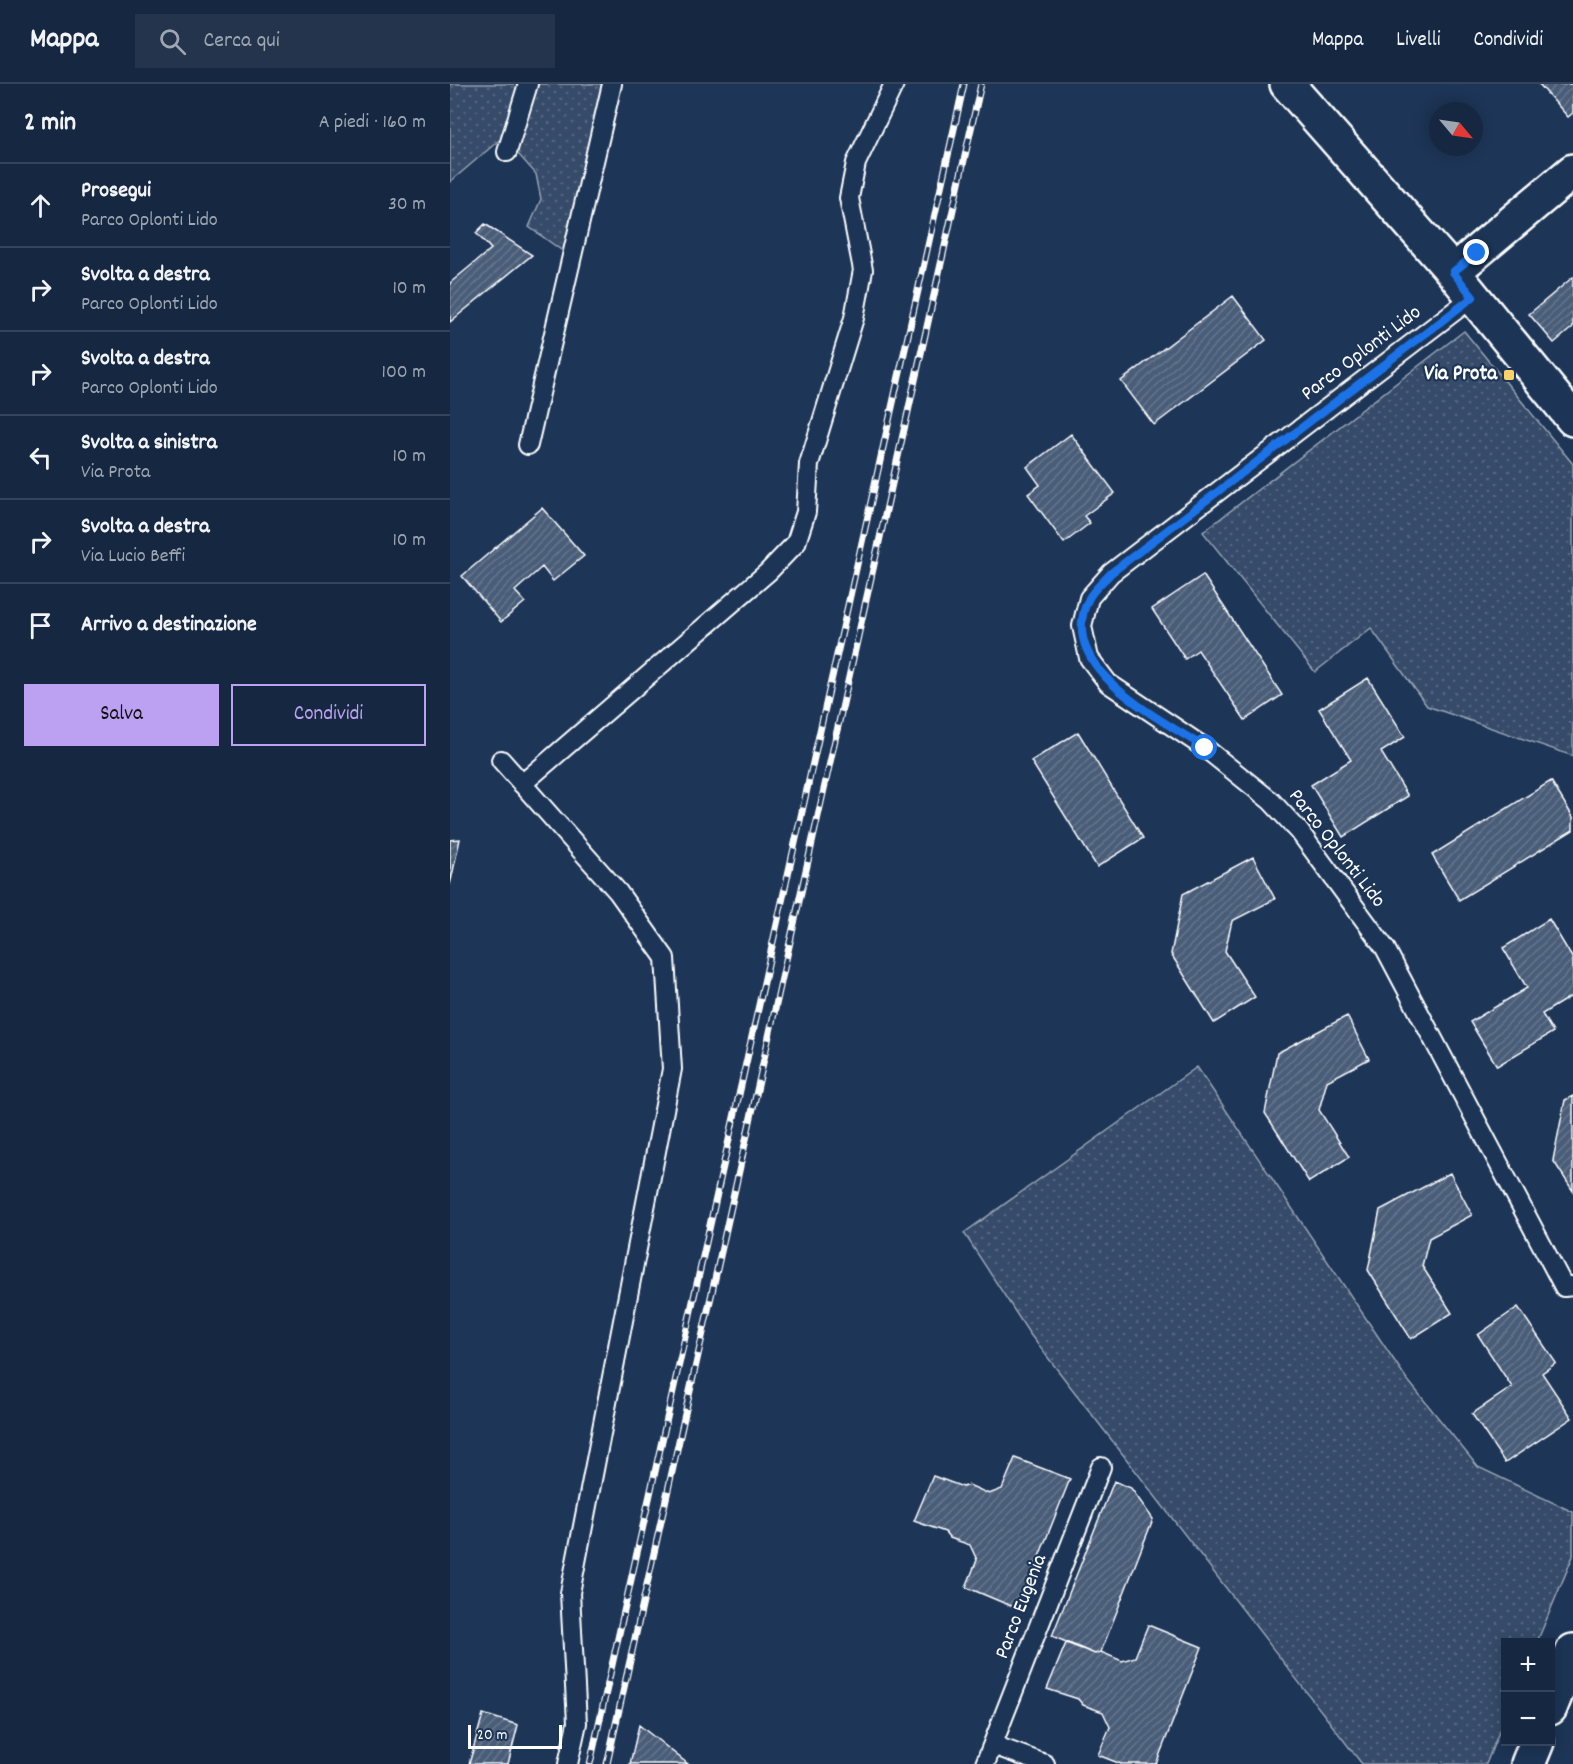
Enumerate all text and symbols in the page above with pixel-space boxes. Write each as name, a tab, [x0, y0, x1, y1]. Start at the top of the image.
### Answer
search box	[135, 14, 555, 68]
text: Mappa	[30, 21, 99, 61]
icon: search	[156, 25, 189, 58]
text: Cerca qui	[204, 26, 280, 57]
text: Mappa	[1312, 26, 1363, 56]
text: Livelli	[1396, 26, 1441, 56]
text: Condividi	[1474, 26, 1543, 56]
north arrow	[1429, 102, 1483, 156]
text: 2 min	[24, 105, 76, 142]
text: A piedi · 160 m	[319, 109, 426, 137]
text: Prosegui	[81, 176, 151, 207]
icon: ahead	[24, 189, 57, 222]
text: 30 m	[388, 191, 426, 219]
text: Parco Oplonti Lido	[81, 207, 218, 235]
route end	[1463, 239, 1489, 265]
text: Svolta a destra	[81, 260, 210, 291]
icon: right	[24, 273, 57, 306]
text: 10 m	[392, 275, 426, 303]
text: Parco Oplonti Lido	[81, 291, 218, 319]
street label: Parco Oplonti Lido	[1296, 299, 1428, 409]
text: Svolta a destra	[81, 344, 210, 375]
icon: right	[24, 357, 57, 390]
text: 100 m	[382, 359, 426, 387]
place label: Via Prota	[1424, 360, 1498, 390]
marker: Via Prota	[1502, 368, 1516, 382]
text: Parco Oplonti Lido	[81, 375, 218, 403]
text: Svolta a sinistra	[81, 428, 217, 459]
icon: left	[24, 441, 57, 474]
text: 10 m	[392, 443, 426, 471]
text: Via Prota	[81, 459, 150, 487]
text: Svolta a destra	[81, 512, 210, 543]
icon: right	[24, 525, 57, 558]
text: 10 m	[392, 527, 426, 555]
text: Via Lucio Beffi	[81, 543, 185, 571]
icon: arrive	[24, 609, 57, 642]
text: Arrivo a destinazione	[81, 610, 257, 641]
button: Salva	[24, 684, 219, 746]
button: Condividi	[231, 684, 426, 746]
route start	[1191, 734, 1217, 760]
street label: Parco Oplonti Lido	[1280, 783, 1392, 915]
street label: Parco Eugenia	[988, 1549, 1056, 1664]
map controls	[1501, 1638, 1555, 1746]
button: +	[1501, 1638, 1555, 1692]
button: −	[1501, 1692, 1555, 1746]
scale bar	[468, 1722, 562, 1750]
text: 20 m	[477, 1724, 507, 1747]

